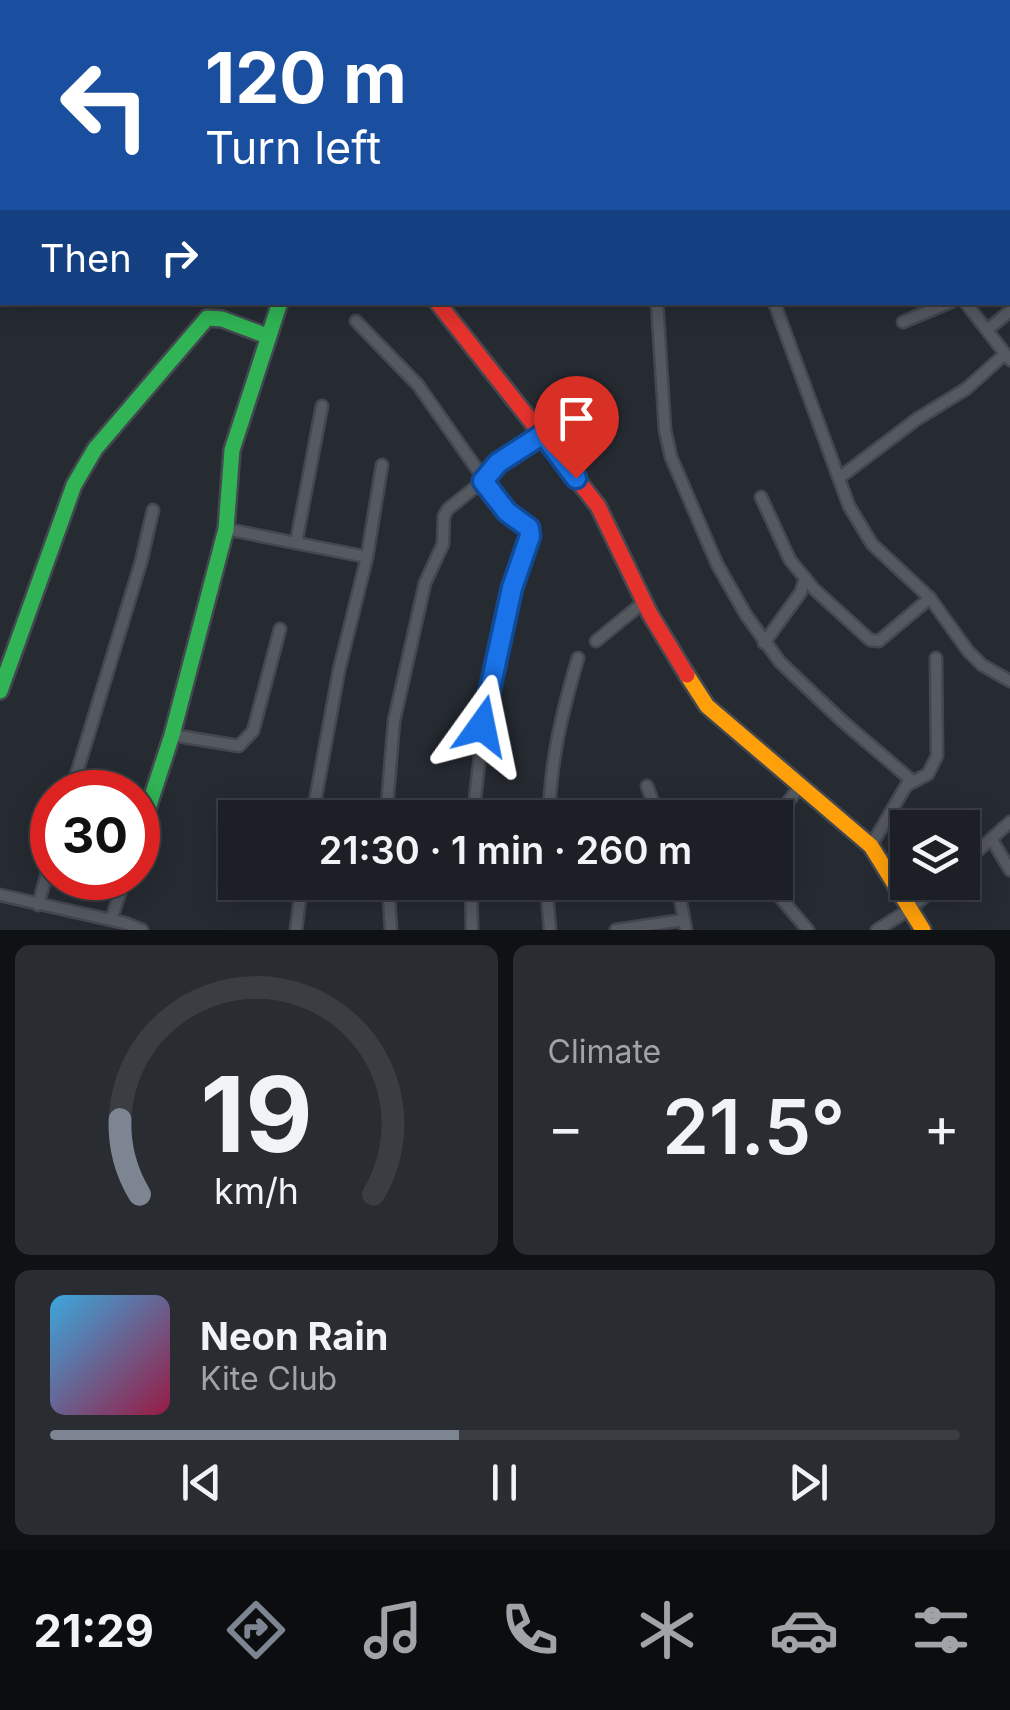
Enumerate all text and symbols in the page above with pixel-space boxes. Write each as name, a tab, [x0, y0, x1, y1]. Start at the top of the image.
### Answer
text: 120 m	[205, 35, 407, 120]
icon: left	[40, 40, 170, 170]
text: Turn left	[205, 120, 381, 175]
icon: right	[152, 230, 207, 285]
text: Then	[40, 235, 132, 281]
pin	[534, 376, 619, 479]
icon: arrive	[549, 391, 604, 446]
position arrow	[430, 674, 534, 778]
speed limit sign: 30	[30, 770, 160, 900]
map controls	[890, 810, 980, 900]
button: layers	[890, 810, 980, 900]
text: 21:30 · 1 min · 260 m	[319, 827, 692, 873]
text: Climate	[548, 1032, 661, 1071]
text: 19	[200, 1051, 312, 1177]
text: 21.5°	[662, 1081, 845, 1172]
text: −	[548, 1094, 584, 1160]
text: +	[924, 1094, 960, 1160]
text: km/h	[214, 1169, 299, 1213]
text: Neon Rain	[200, 1313, 388, 1359]
text: Kite Club	[200, 1359, 337, 1398]
icon: previous	[174, 1455, 229, 1510]
icon: pause	[477, 1455, 532, 1510]
icon: next	[781, 1455, 836, 1510]
icon: directions	[221, 1595, 291, 1665]
icon: music	[358, 1595, 428, 1665]
icon: phone	[495, 1595, 565, 1665]
icon: climate	[632, 1595, 702, 1665]
icon: car	[769, 1595, 839, 1665]
icon: filters	[906, 1595, 976, 1665]
text: 21:29	[34, 1603, 154, 1658]

